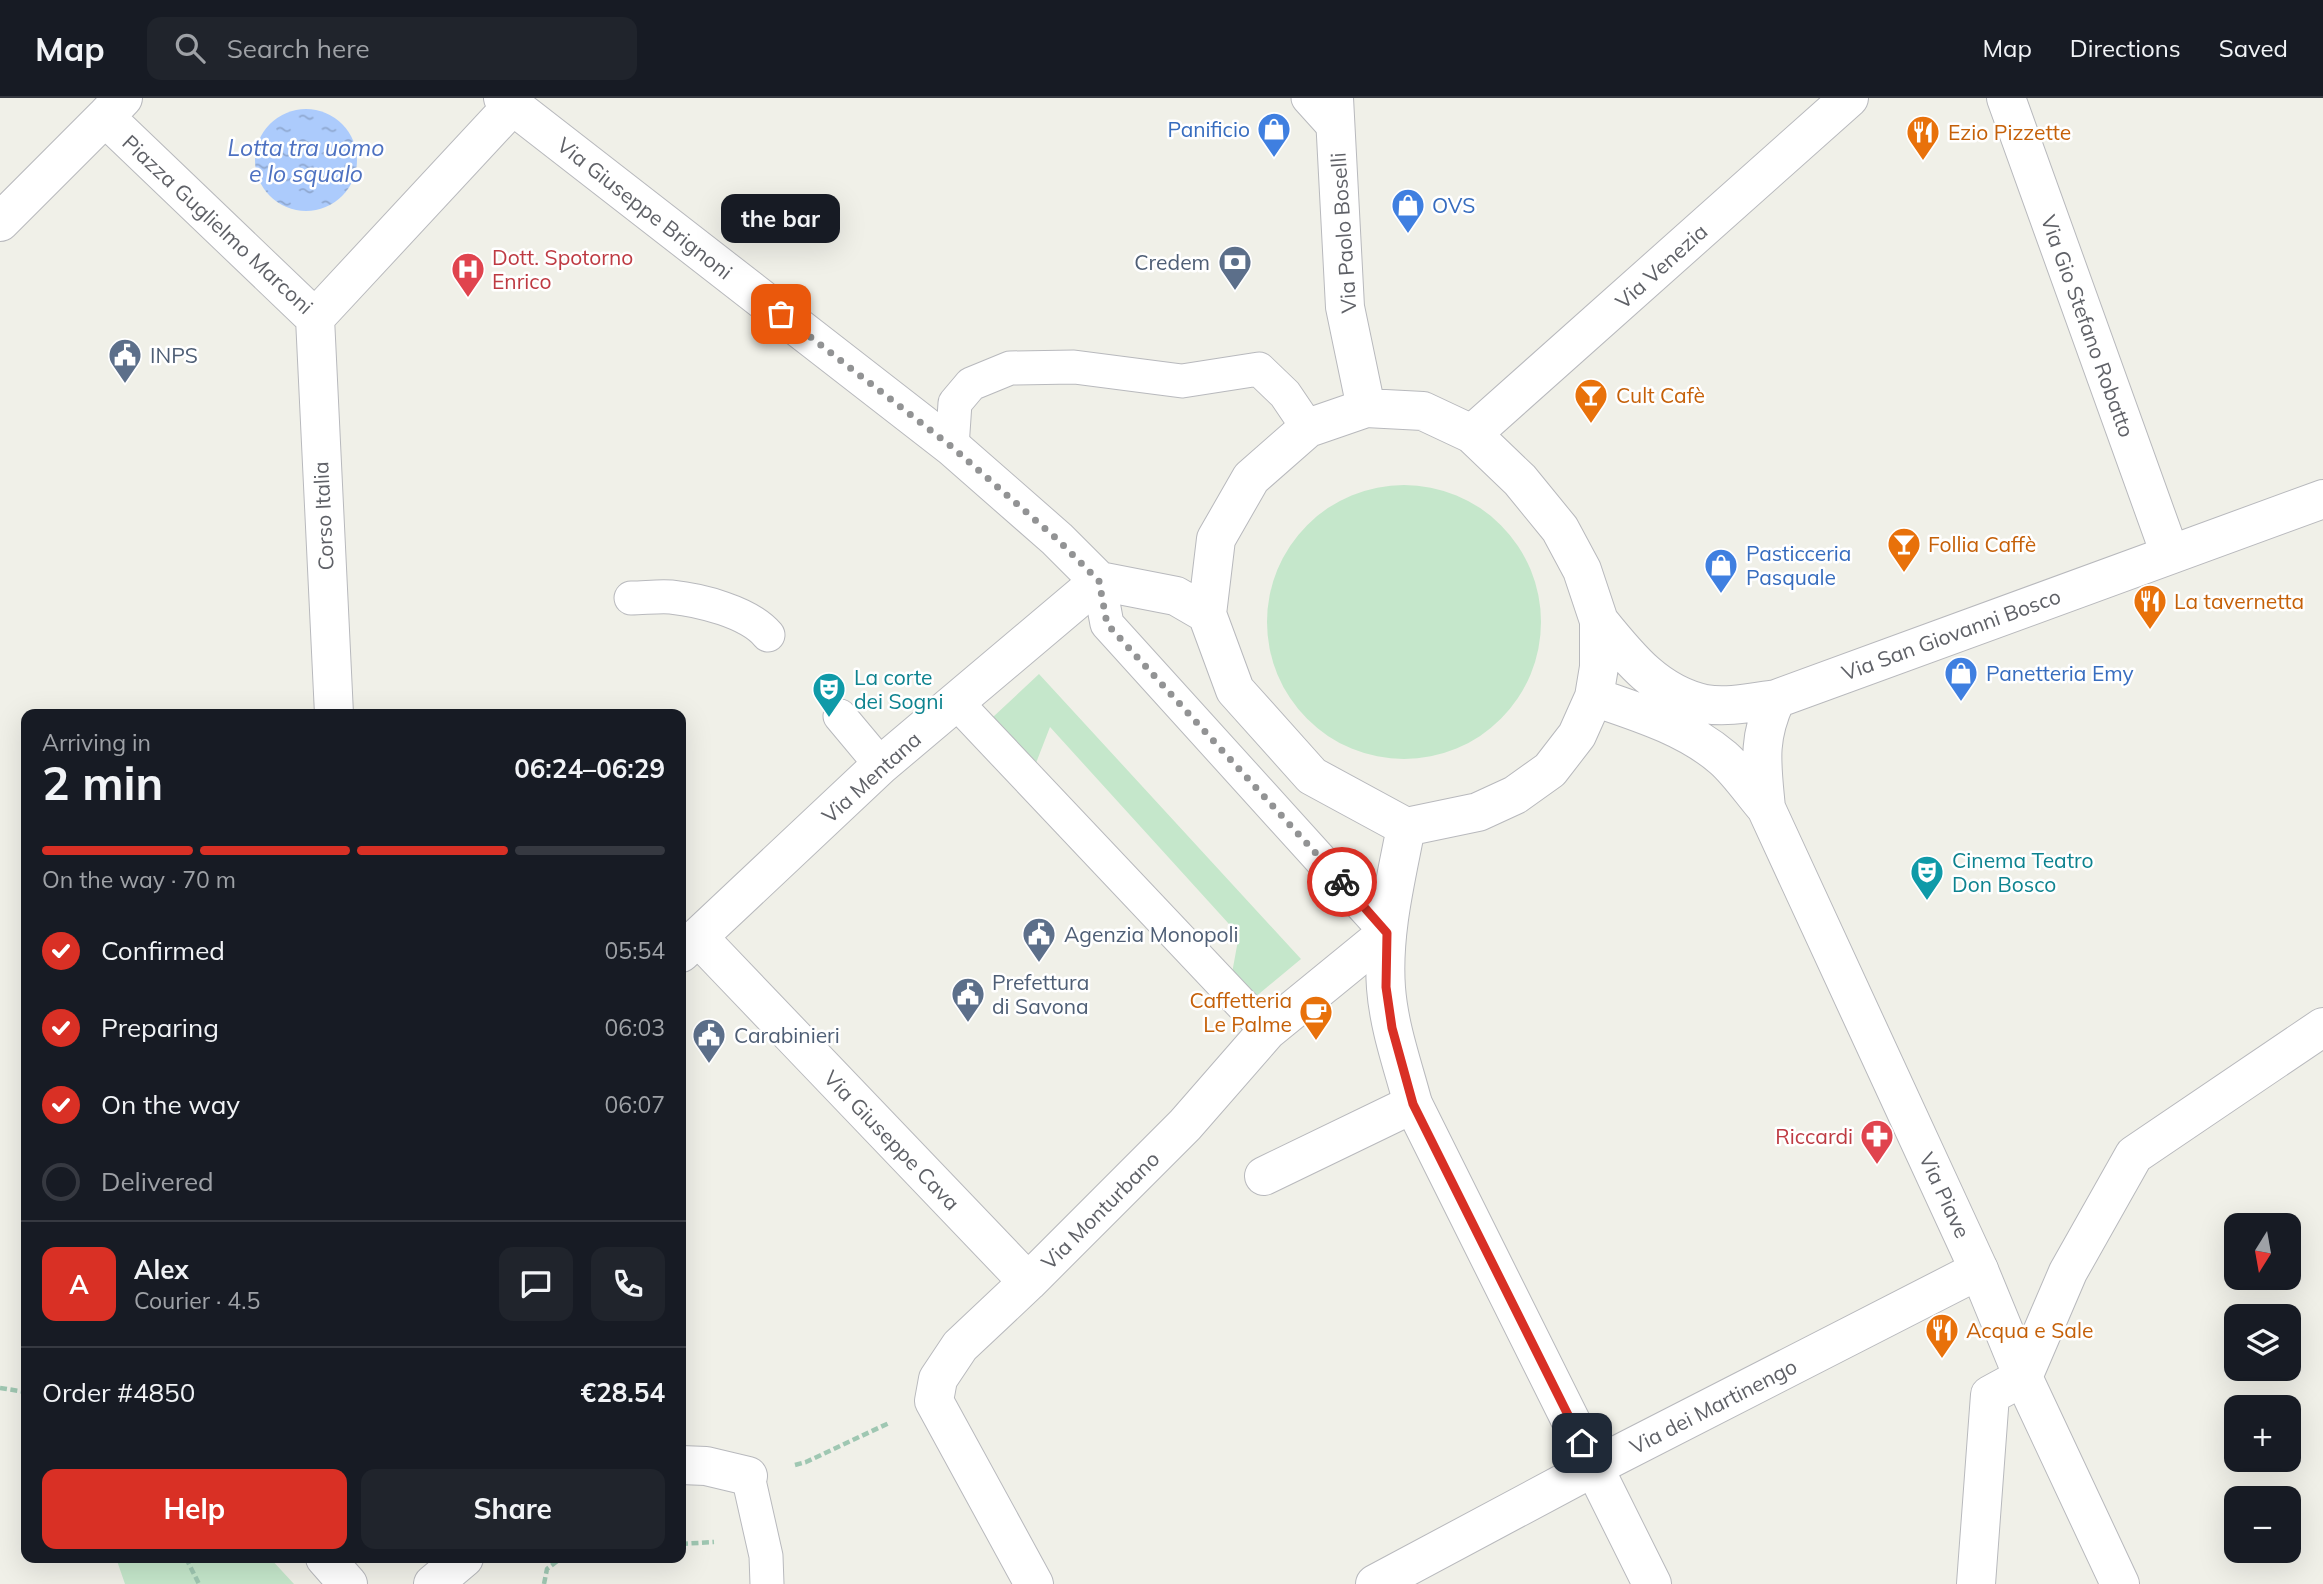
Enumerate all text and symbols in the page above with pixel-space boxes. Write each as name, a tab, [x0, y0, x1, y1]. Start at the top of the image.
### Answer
search box	[147, 17, 637, 80]
text: Map	[35, 28, 105, 69]
icon: search	[171, 29, 209, 67]
text: Search here	[227, 32, 370, 65]
text: Map	[1982, 33, 2032, 63]
text: Directions	[2070, 33, 2181, 63]
text: Saved	[2219, 33, 2288, 63]
shop icon: Panificio	[1255, 110, 1293, 159]
restaurant icon: Ezio Pizzette	[1904, 113, 1942, 162]
place label: Panificio	[1167, 116, 1250, 142]
place label: Ezio Pizzette	[1948, 119, 2071, 145]
street label: Piazza Guglielmo Marconi	[117, 129, 319, 319]
street label: Via Giuseppe Brignoni	[552, 131, 738, 285]
water label: Lotta tra uomo e lo squalo	[228, 133, 384, 188]
street label: Via Paolo Boselli	[1324, 152, 1362, 314]
shop icon: OVS	[1389, 186, 1427, 235]
place label: OVS	[1432, 192, 1475, 218]
callout: the bar	[722, 195, 840, 244]
text: the bar	[741, 204, 820, 233]
street label: Via Gio Stefano Robatto	[2036, 211, 2140, 441]
street label: Via Venezia	[1610, 218, 1712, 314]
bank icon: Credem	[1216, 243, 1254, 292]
place label: Dott. Spotorno Enrico	[492, 244, 633, 294]
place label: Credem	[1134, 249, 1210, 275]
hospital icon: Dott. Spotorno Enrico	[449, 250, 487, 299]
pin	[751, 284, 811, 344]
icon: bag	[762, 295, 800, 333]
public building icon: INPS	[106, 336, 144, 385]
place label: INPS	[150, 342, 198, 368]
bar icon: Cult Cafè	[1572, 376, 1610, 425]
place label: Cult Cafè	[1616, 382, 1705, 408]
street label: Corso Italia	[307, 461, 339, 571]
bar icon: Follia Caffè	[1885, 525, 1923, 574]
place label: Follia Caffè	[1928, 531, 2036, 557]
place label: Pasticceria Pasquale	[1746, 540, 1851, 590]
shop icon: Pasticceria Pasquale	[1702, 546, 1740, 595]
street label: Via San Giovanni Bosco	[1838, 582, 2064, 686]
restaurant icon: La tavernetta	[2131, 582, 2169, 631]
place label: La tavernetta	[2174, 588, 2304, 614]
shop icon: Panetteria Emy	[1942, 654, 1980, 703]
place label: Panetteria Emy	[1986, 660, 2134, 686]
place label: La corte dei Sogni	[854, 664, 944, 714]
theatre icon: La corte dei Sogni	[810, 670, 848, 719]
street label: Via Mentana	[816, 726, 926, 828]
text: Arriving in	[42, 728, 151, 757]
text: 06:24–06:29	[514, 752, 665, 785]
text: 2 min	[42, 754, 163, 812]
courier	[1307, 847, 1377, 917]
place label: Cinema Teatro Don Bosco	[1952, 847, 2094, 897]
theatre icon: Cinema Teatro Don Bosco	[1908, 853, 1946, 902]
icon: bike	[1323, 863, 1361, 901]
text: On the way · 70 m	[42, 865, 236, 894]
public building icon: Agenzia Monopoli	[1020, 915, 1058, 964]
place label: Agenzia Monopoli	[1064, 921, 1239, 947]
icon: check	[42, 932, 80, 970]
text: Confirmed	[101, 934, 225, 967]
text: 05:54	[605, 936, 665, 965]
place label: Prefettura di Savona	[992, 969, 1089, 1019]
public building icon: Prefettura di Savona	[949, 975, 987, 1024]
place label: Caffetteria Le Palme	[1189, 987, 1292, 1037]
cafe icon: Caffetteria Le Palme	[1297, 993, 1335, 1042]
icon: check	[42, 1009, 80, 1047]
text: Preparing	[101, 1011, 219, 1044]
text: 06:03	[605, 1013, 665, 1042]
public building icon: Carabinieri	[690, 1016, 728, 1065]
place label: Carabinieri	[734, 1022, 840, 1048]
street label: Via Giuseppe Cava	[819, 1065, 965, 1215]
icon: check	[42, 1086, 80, 1124]
text: On the way	[101, 1088, 240, 1121]
text: 06:07	[605, 1090, 665, 1119]
pharmacy icon: Riccardi	[1858, 1117, 1896, 1166]
place label: Riccardi	[1775, 1123, 1853, 1149]
street label: Via Monturbano	[1035, 1145, 1165, 1275]
street label: Via Piave	[1914, 1148, 1976, 1242]
text: Delivered	[101, 1165, 214, 1198]
north arrow	[2224, 1213, 2301, 1290]
map controls	[2224, 1213, 2301, 1563]
button: chat	[499, 1247, 573, 1321]
button: phone	[591, 1247, 665, 1321]
text: Alex	[134, 1253, 189, 1286]
text: A	[69, 1268, 89, 1301]
text: Courier · 4.5	[134, 1286, 260, 1315]
button: layers	[2224, 1304, 2301, 1381]
restaurant icon: Acqua e Sale	[1923, 1311, 1961, 1360]
place label: Acqua e Sale	[1966, 1317, 2093, 1343]
street label: Via dei Martinengo	[1625, 1353, 1801, 1459]
text: Order #4850	[42, 1376, 195, 1409]
text: €28.54	[581, 1376, 665, 1409]
button: +	[2224, 1395, 2301, 1472]
pin	[1552, 1413, 1612, 1473]
icon: home	[1563, 1424, 1601, 1462]
button: Help	[42, 1469, 347, 1549]
button: Share	[361, 1469, 665, 1549]
button: −	[2224, 1486, 2301, 1563]

